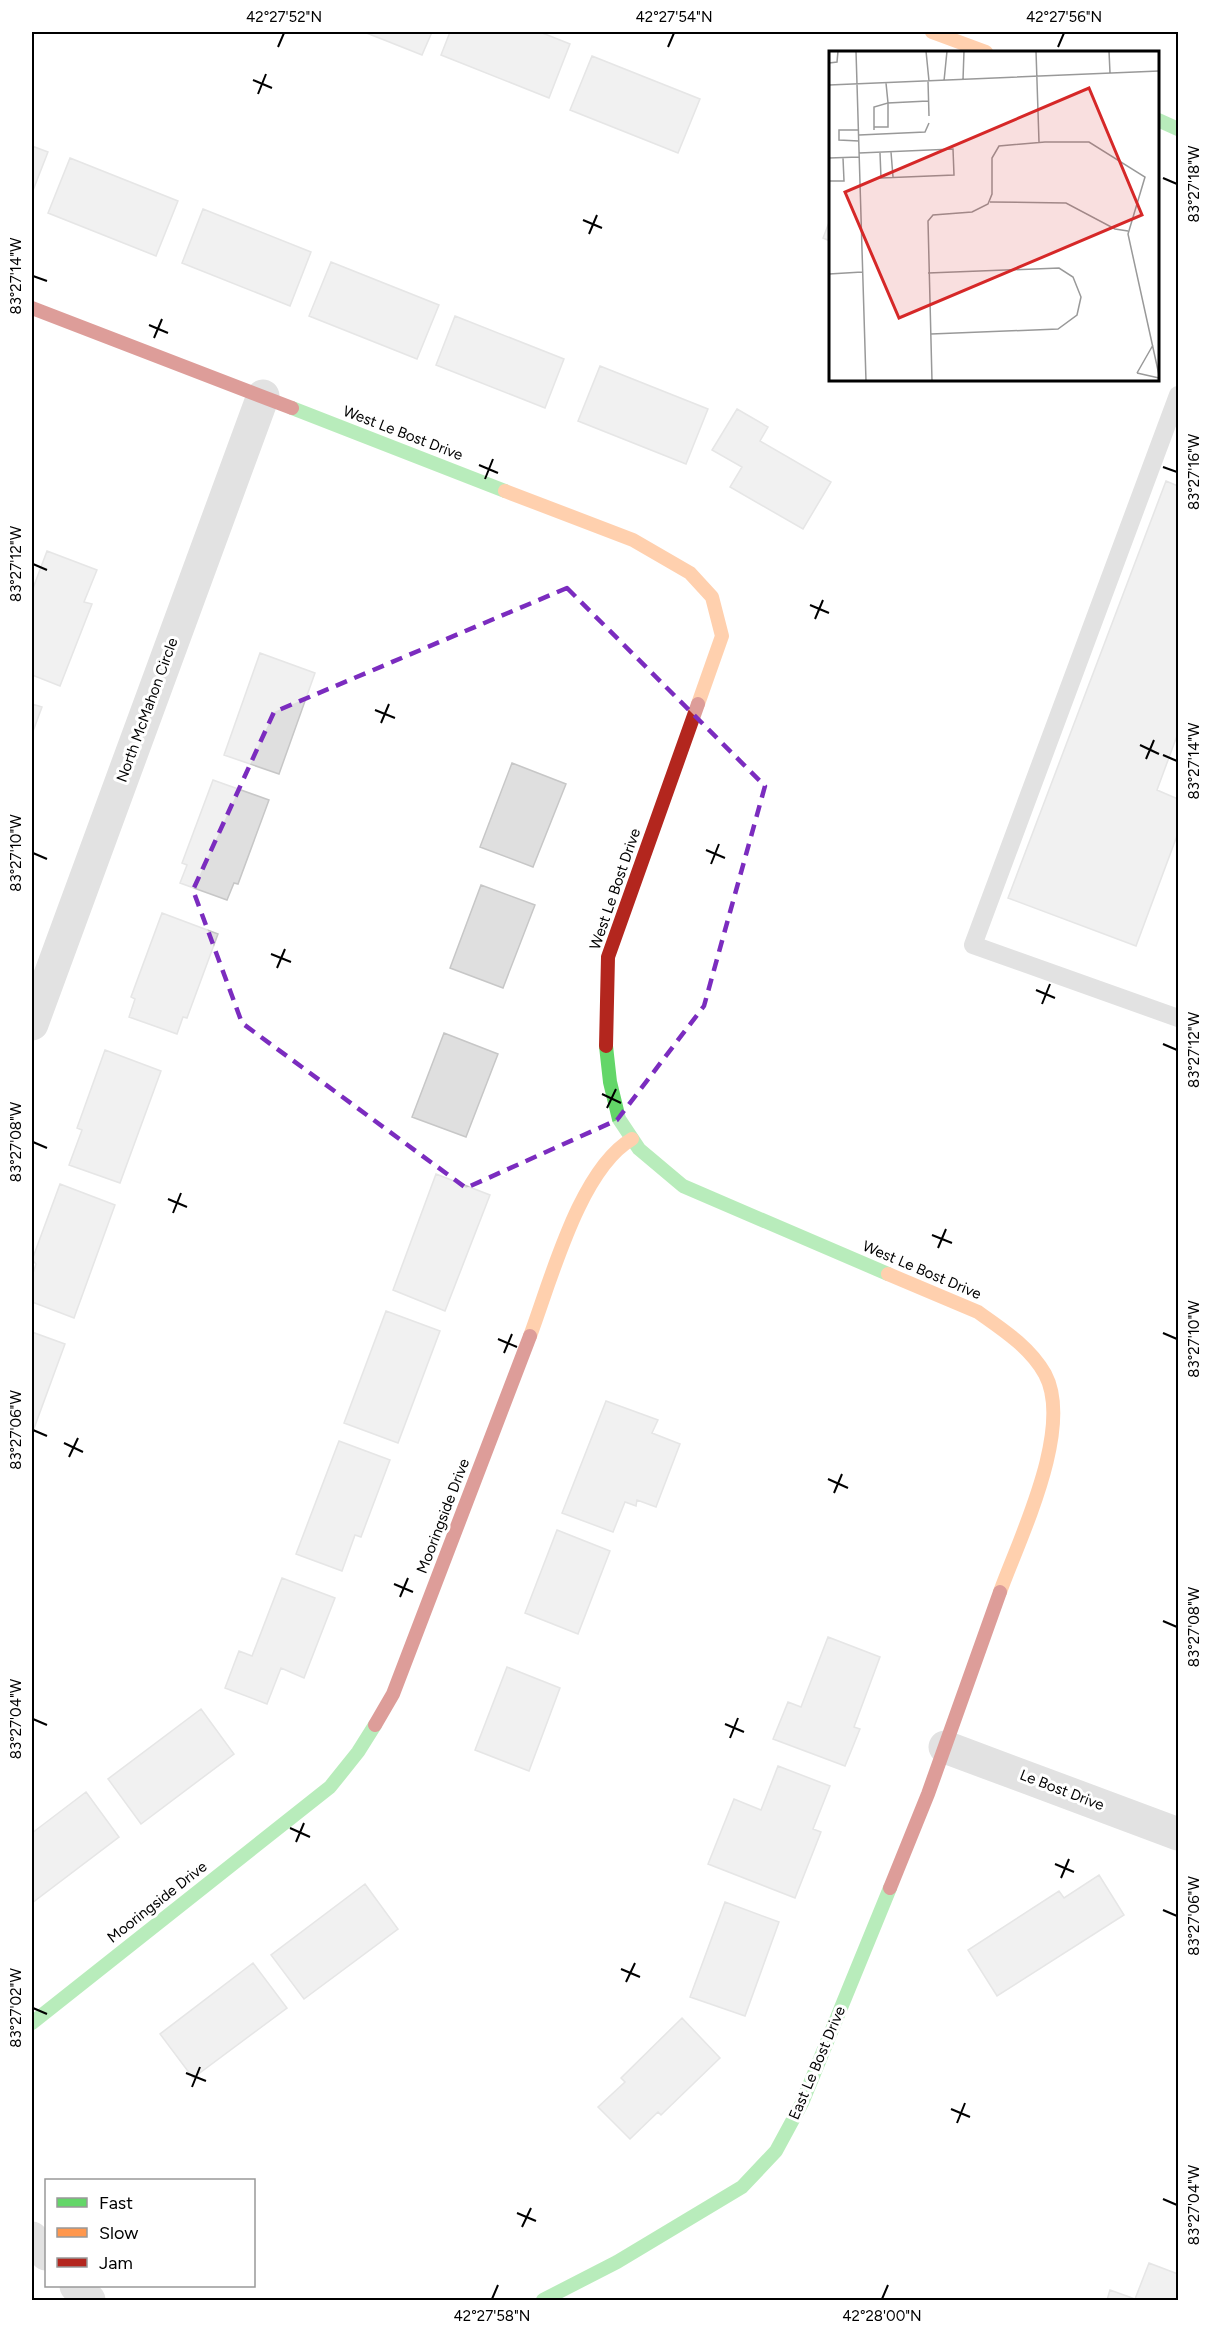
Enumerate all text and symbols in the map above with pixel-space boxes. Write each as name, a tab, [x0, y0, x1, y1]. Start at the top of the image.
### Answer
text: 42°27'52"N	[246, 8, 322, 26]
text: 42°27'54"N	[635, 8, 713, 26]
text: 42°27'56"N	[1026, 8, 1102, 26]
inset map	[829, 51, 1159, 381]
text: 83°27'18"W	[1185, 145, 1203, 222]
text: 83°27'14"W	[7, 237, 25, 315]
street label: West Le Bost Drive	[341, 402, 465, 464]
text: 83°27'16"W	[1185, 433, 1203, 510]
text: 83°27'12"W	[7, 525, 25, 602]
street label: North McMahon Circle	[112, 635, 182, 785]
text: 83°27'14"W	[1185, 722, 1203, 800]
text: 83°27'10"W	[7, 814, 25, 892]
street label: West Le Bost Drive	[586, 826, 644, 952]
text: 83°27'12"W	[1185, 1011, 1203, 1088]
text: 83°27'08"W	[7, 1101, 25, 1182]
street label: West Le Bost Drive	[860, 1237, 984, 1303]
text: 83°27'10"W	[1185, 1300, 1203, 1378]
text: 83°27'06"W	[7, 1390, 25, 1470]
street label: Mooringside Drive	[413, 1456, 473, 1576]
text: 83°27'08"W	[1185, 1586, 1203, 1667]
text: 83°27'04"W	[7, 1678, 25, 1759]
street label: Le Bost Drive	[1017, 1766, 1107, 1814]
street label: Mooringside Drive	[104, 1857, 210, 1947]
text: 83°27'06"W	[1185, 1876, 1203, 1956]
text: 83°27'02"W	[7, 1968, 25, 2048]
street label: East Le Bost Drive	[785, 2004, 849, 2122]
text: 83°27'04"W	[1185, 2164, 1203, 2245]
legend	[45, 2179, 255, 2287]
text: Fast	[99, 2192, 133, 2214]
text: Slow	[99, 2222, 138, 2244]
text: Jam	[99, 2252, 133, 2274]
text: 42°27'58"N	[454, 2307, 530, 2325]
text: 42°28'00"N	[842, 2307, 922, 2325]

